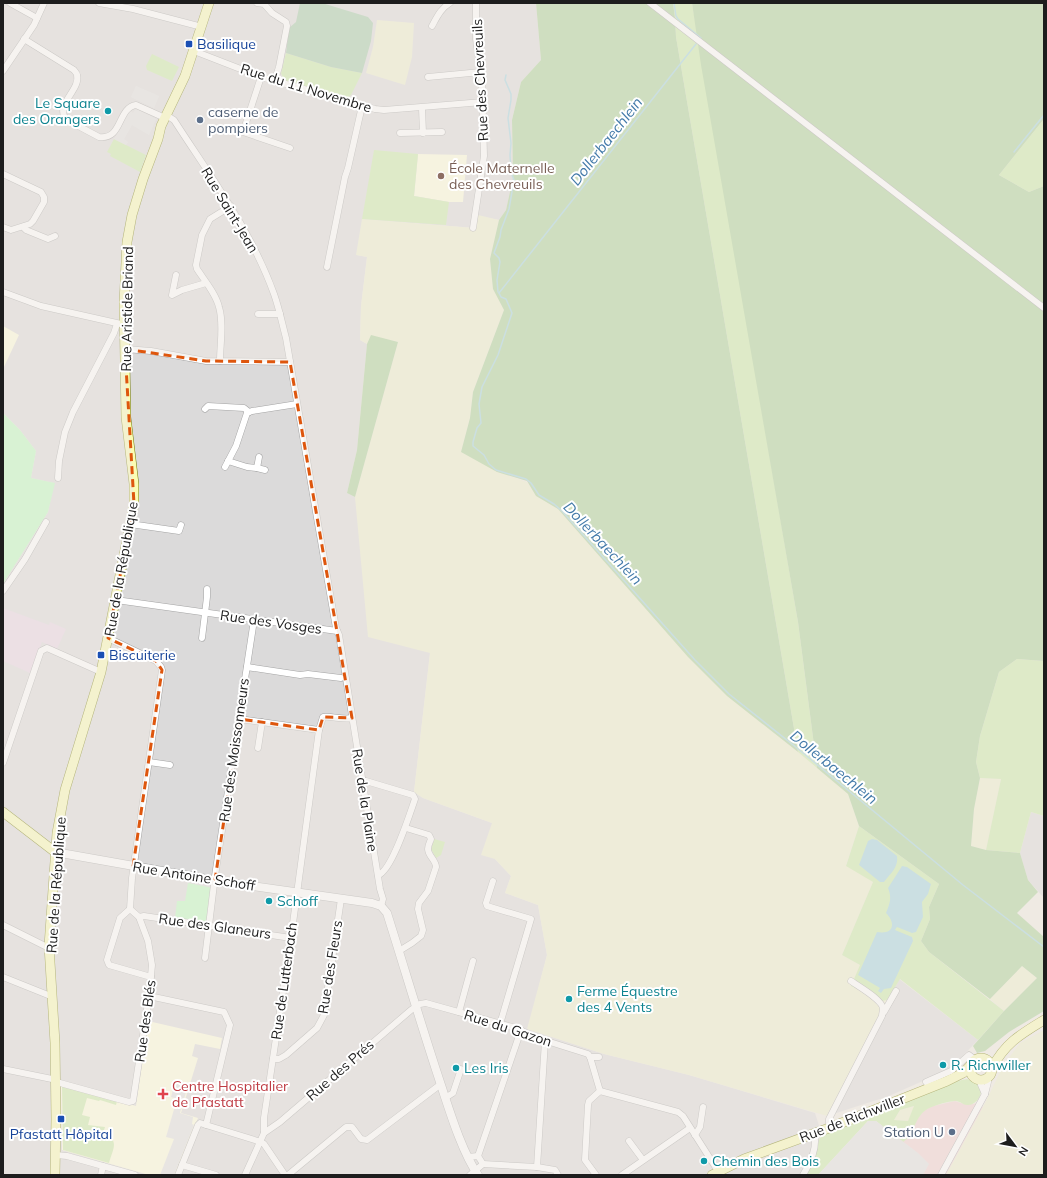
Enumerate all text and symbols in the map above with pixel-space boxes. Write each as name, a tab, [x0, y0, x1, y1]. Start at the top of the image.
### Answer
street label: Rue des Chevreuils	[468, 18, 492, 142]
place label: Basilique	[197, 35, 256, 53]
marker: Basilique	[184, 39, 194, 49]
street label: Rue du 11 Novembre	[238, 59, 374, 117]
water label: Dollerbaechlein	[566, 93, 647, 189]
place label: Le Square des Orangers	[13, 94, 100, 128]
place label: caserne de pompiers	[208, 103, 278, 137]
marker: Le Square des Orangers	[103, 106, 113, 116]
marker: caserne de pompiers	[195, 115, 205, 125]
place label: École Maternelle des Chevreuils	[449, 159, 555, 193]
street label: Rue Saint-Jean	[197, 164, 263, 256]
marker: École Maternelle des Chevreuils	[436, 171, 446, 181]
street label: Rue Aristide Briand	[117, 246, 137, 372]
water label: Dollerbaechlein	[560, 497, 647, 589]
street label: Rue de la République	[100, 500, 142, 638]
street label: Rue des Vosges	[219, 606, 323, 638]
place label: Biscuiterie	[109, 646, 176, 664]
marker: Biscuiterie	[96, 650, 106, 660]
street label: Rue des Moissonneurs	[215, 677, 253, 823]
water label: Dollerbaechlein	[786, 726, 882, 808]
street label: Rue de la Plaine	[348, 747, 382, 853]
street label: Rue de la République	[42, 816, 70, 954]
street label: Rue Antoine Schoff	[131, 857, 257, 895]
place label: Schoff	[277, 892, 318, 910]
marker: Schoff	[264, 896, 274, 906]
street label: Rue des Glaneurs	[158, 909, 272, 943]
street label: Rue des Fleurs	[314, 919, 346, 1015]
street label: Rue de Lutterbach	[267, 921, 301, 1041]
street label: Rue des Blés	[130, 979, 160, 1063]
place label: Ferme Équestre des 4 Vents	[577, 982, 678, 1016]
marker: Ferme Équestre des 4 Vents	[564, 994, 574, 1004]
street label: Rue du Gazon	[462, 1005, 554, 1051]
street label: Rue des Prés	[302, 1036, 378, 1104]
place label: R. Richwiller	[951, 1056, 1031, 1074]
place label: Les Iris	[464, 1059, 509, 1077]
marker: R. Richwiller	[938, 1060, 948, 1070]
marker: Les Iris	[451, 1063, 461, 1073]
place label: Centre Hospitalier de Pfastatt	[172, 1077, 289, 1111]
marker: Centre Hospitalier de Pfastatt	[157, 1088, 169, 1100]
street label: Rue de Richwiller	[797, 1089, 908, 1146]
marker: Pfastatt Hôpital	[56, 1114, 66, 1124]
place label: Station U	[884, 1123, 944, 1141]
place label: Pfastatt Hôpital	[10, 1125, 112, 1143]
north arrow	[995, 1126, 1035, 1166]
marker: Station U	[947, 1127, 957, 1137]
text: N	[1015, 1144, 1032, 1159]
place label: Chemin des Bois	[712, 1152, 819, 1170]
marker: Chemin des Bois	[699, 1156, 709, 1166]

